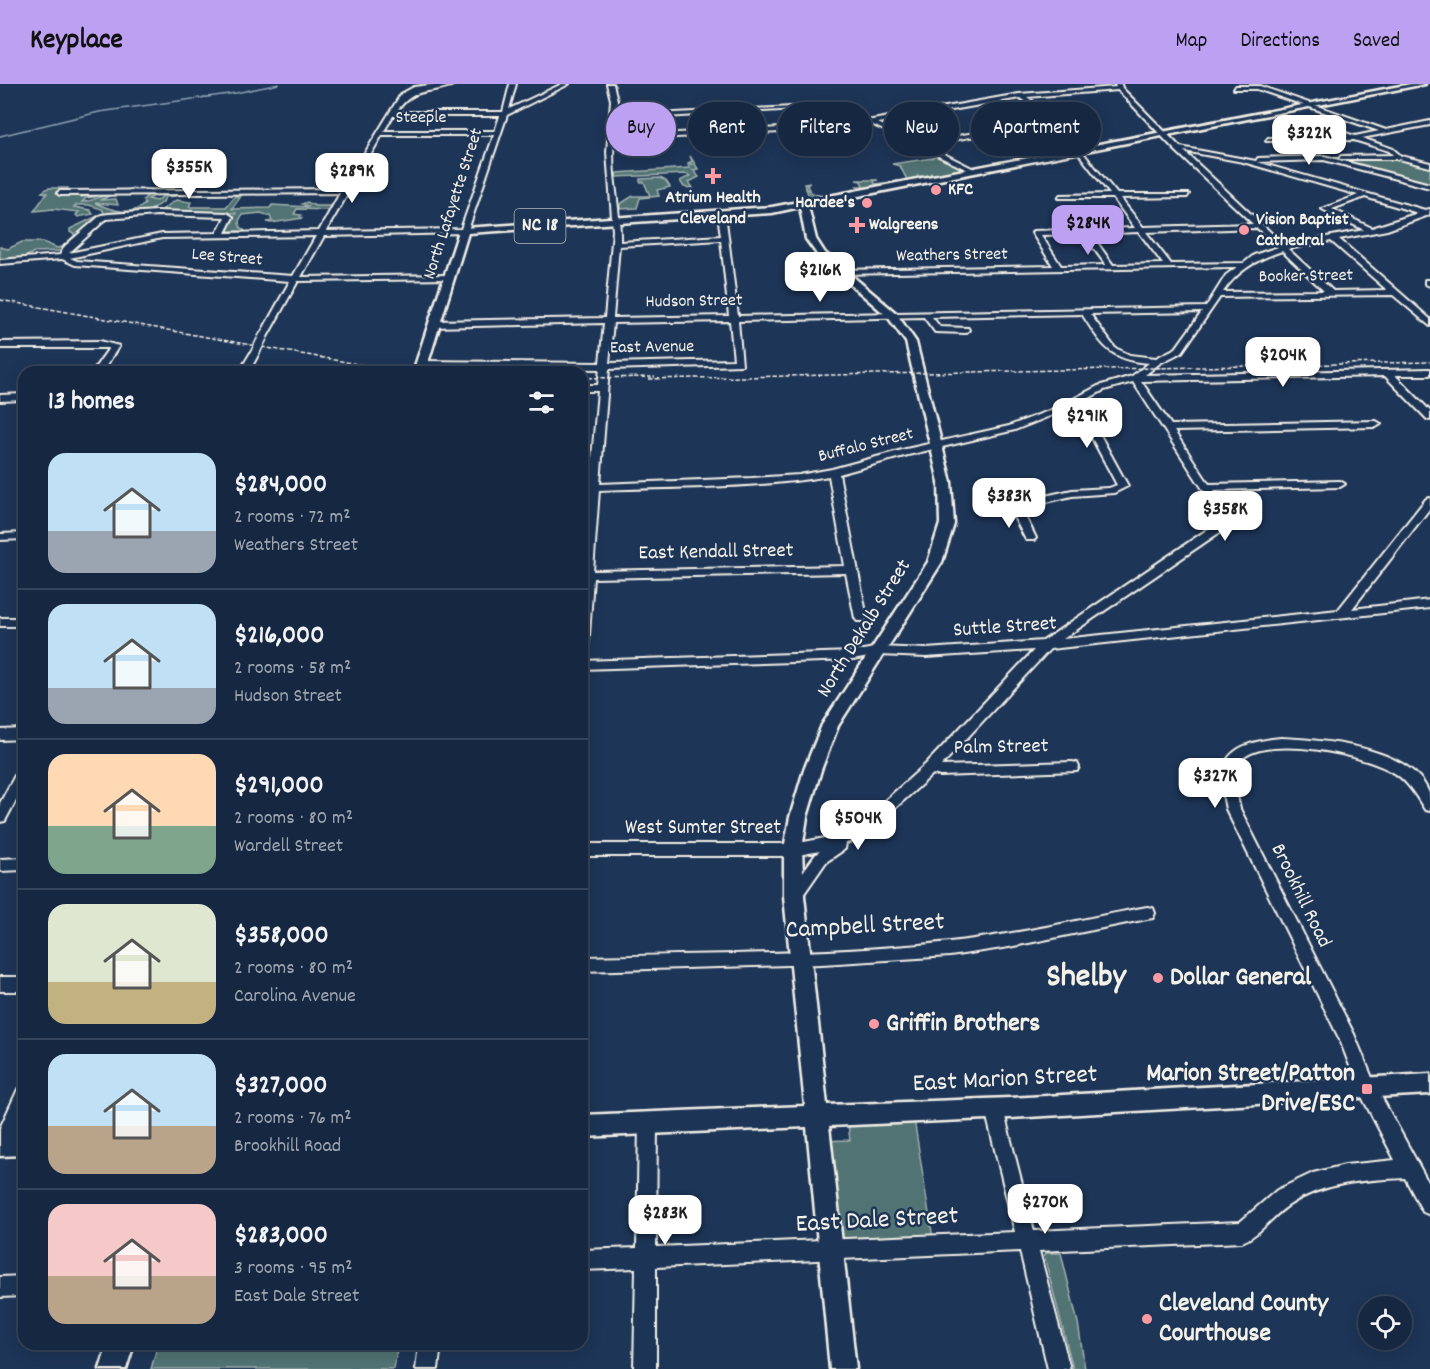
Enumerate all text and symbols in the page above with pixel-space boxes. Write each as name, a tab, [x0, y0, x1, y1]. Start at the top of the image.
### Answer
text: Keyplace	[30, 22, 123, 62]
text: Map	[1176, 27, 1207, 57]
text: Directions	[1240, 27, 1320, 57]
text: Saved	[1353, 27, 1400, 57]
chip: Buy	[606, 102, 676, 156]
chip: Rent	[688, 102, 766, 156]
chip: Filters	[778, 102, 872, 156]
chip: New	[884, 102, 959, 156]
chip: Apartment	[971, 102, 1101, 156]
street label: Steeple	[396, 106, 447, 131]
pin: $322K	[1267, 115, 1351, 166]
text: $322K	[1286, 120, 1332, 148]
street label: North Lafayette Street	[418, 125, 490, 283]
pin: $355K	[147, 149, 231, 200]
pin: $289K	[310, 153, 394, 204]
text: $355K	[166, 154, 212, 182]
text: $289K	[329, 158, 375, 186]
marker: Atrium Health Cleveland	[704, 167, 722, 185]
place label: KFC	[948, 178, 973, 203]
marker: KFC	[929, 183, 943, 197]
place label: Atrium Health Cleveland	[665, 186, 761, 232]
place label: Hardee's	[795, 191, 855, 216]
marker: Hardee's	[860, 196, 874, 210]
pin: $284K	[1046, 205, 1130, 256]
place label: Vision Baptist Cathedral	[1256, 208, 1349, 254]
road number: NC 18	[514, 209, 566, 243]
text: $284K	[1066, 210, 1110, 238]
place label: Walgreens	[869, 213, 939, 238]
marker: Walgreens	[850, 218, 864, 232]
marker: Vision Baptist Cathedral	[1237, 223, 1251, 237]
street label: Lee Street	[191, 242, 264, 274]
street label: Weathers Street	[896, 243, 1008, 269]
pin: $216K	[778, 252, 862, 303]
text: $216K	[799, 257, 841, 285]
street label: Booker Street	[1259, 264, 1354, 290]
street label: Hudson Street	[645, 289, 743, 315]
street label: East Avenue	[610, 335, 694, 361]
pin: $204K	[1241, 337, 1325, 388]
text: $204K	[1259, 342, 1307, 370]
text: 13 homes	[48, 384, 135, 421]
icon: filters	[525, 386, 558, 419]
pin: $291K	[1045, 398, 1129, 449]
text: $291K	[1066, 403, 1108, 431]
street label: Buffalo Street	[816, 422, 916, 470]
text: $284,000	[234, 467, 327, 504]
icon: home	[96, 477, 168, 549]
pin: $383K	[967, 478, 1051, 529]
text: $383K	[986, 483, 1032, 511]
pin: $358K	[1183, 491, 1267, 542]
text: $358K	[1202, 496, 1248, 524]
text: 2 rooms · 72 m²	[234, 504, 350, 532]
text: Weathers Street	[234, 532, 358, 560]
street label: East Kendall Street	[638, 537, 794, 569]
street label: North Dekalb Street	[810, 554, 920, 704]
street label: Suttle Street	[952, 609, 1058, 647]
text: $216,000	[234, 618, 324, 655]
icon: home	[96, 628, 168, 700]
text: 2 rooms · 58 m²	[234, 655, 351, 683]
text: Hudson Street	[234, 683, 342, 711]
street label: Palm Street	[953, 732, 1049, 764]
pin: $327K	[1173, 758, 1257, 809]
text: $327K	[1193, 763, 1237, 791]
text: $291,000	[234, 768, 324, 805]
icon: home	[96, 778, 168, 850]
pin: $504K	[816, 800, 900, 851]
text: 2 rooms · 80 m²	[234, 805, 353, 833]
text: $504K	[834, 805, 882, 833]
street label: West Sumter Street	[625, 814, 781, 844]
text: Wardell Street	[234, 833, 343, 861]
street label: Brookhill Road	[1262, 839, 1338, 953]
street label: Campbell Street	[785, 904, 946, 950]
text: $358,000	[234, 918, 329, 955]
icon: home	[96, 928, 168, 1000]
text: 2 rooms · 80 m²	[234, 955, 353, 983]
district label: Shelby	[1046, 955, 1127, 1002]
place label: Dollar General	[1170, 960, 1312, 997]
marker: Dollar General	[1151, 971, 1165, 985]
text: Carolina Avenue	[234, 983, 356, 1011]
place label: Griffin Brothers	[886, 1006, 1040, 1043]
marker: Griffin Brothers	[867, 1017, 881, 1031]
place label: Marion Street/Patton Drive/ESC	[1146, 1056, 1355, 1123]
street label: East Marion Street	[912, 1057, 1099, 1103]
text: $327,000	[234, 1068, 328, 1105]
icon: home	[96, 1078, 168, 1150]
marker: Marion Street/Patton Drive/ESC	[1360, 1082, 1374, 1096]
text: 2 rooms · 76 m²	[234, 1105, 352, 1133]
text: Brookhill Road	[234, 1133, 341, 1161]
pin: $270K	[1003, 1184, 1087, 1235]
text: $270K	[1022, 1189, 1068, 1217]
pin: $283K	[623, 1195, 707, 1246]
street label: East Dale Street	[795, 1198, 960, 1244]
text: $283K	[642, 1200, 688, 1228]
text: $283,000	[234, 1218, 328, 1255]
icon: home	[96, 1228, 168, 1300]
text: 3 rooms · 95 m²	[234, 1255, 353, 1283]
text: East Dale Street	[234, 1283, 359, 1311]
place label: Cleveland County Courthouse	[1159, 1286, 1330, 1353]
map controls	[1358, 1296, 1412, 1350]
button: locate	[1358, 1296, 1412, 1350]
marker: Cleveland County Courthouse	[1140, 1312, 1154, 1326]

